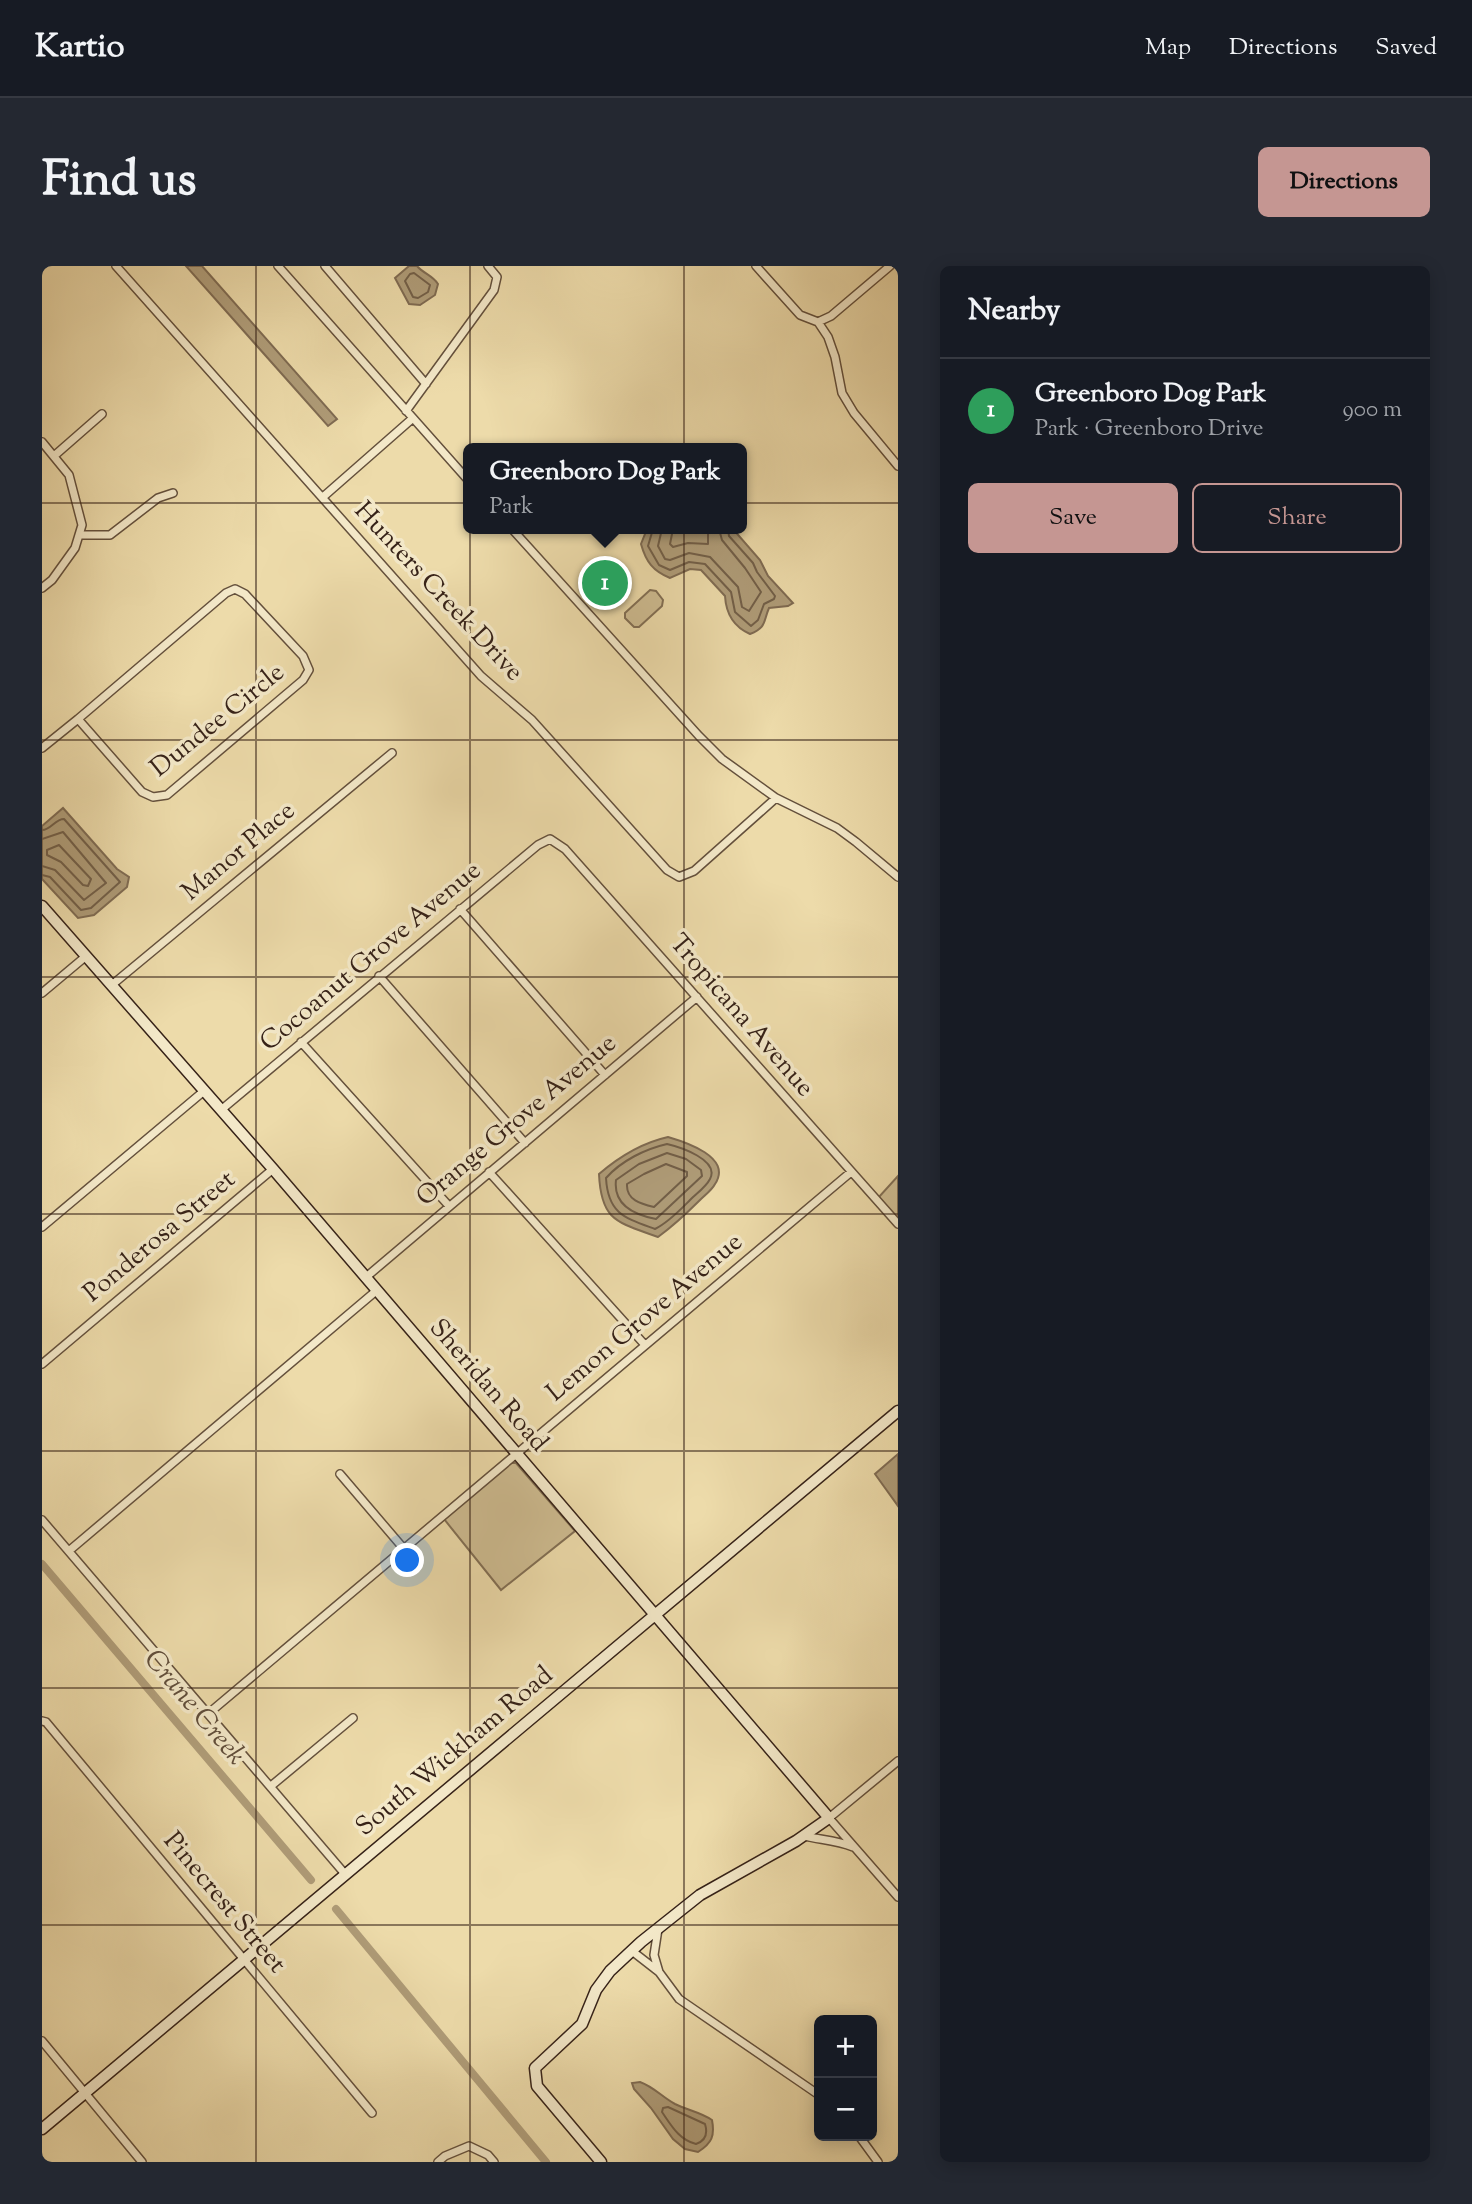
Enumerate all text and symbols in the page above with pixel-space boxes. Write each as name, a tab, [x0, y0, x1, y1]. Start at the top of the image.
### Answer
text: Kartio	[35, 24, 125, 72]
text: Map	[1145, 31, 1191, 65]
text: Directions	[1229, 31, 1337, 65]
text: Saved	[1375, 31, 1437, 65]
text: Find us	[42, 147, 196, 217]
button: Directions	[1258, 147, 1430, 217]
text: Nearby	[968, 290, 1060, 333]
text: Greenboro Dog Park	[1035, 376, 1266, 413]
text: 1	[987, 394, 995, 427]
text: 900 m	[1343, 394, 1402, 427]
text: Park · Greenboro Drive	[1035, 413, 1263, 446]
popup	[463, 443, 747, 534]
text: Greenboro Dog Park	[489, 454, 721, 491]
button: Save	[968, 483, 1178, 553]
button: Share	[1192, 483, 1402, 553]
text: Park	[489, 491, 533, 524]
street label: Hunters Creek Drive	[345, 494, 531, 690]
pin: 1	[582, 557, 628, 609]
street label: Dundee Circle	[143, 655, 293, 787]
street label: Manor Place	[174, 794, 304, 910]
street label: Cocoanut Grove Avenue	[252, 853, 490, 1061]
street label: Tropicana Avenue	[660, 927, 822, 1105]
street label: Orange Grove Avenue	[409, 1026, 625, 1216]
street label: Ponderosa Street	[76, 1162, 244, 1312]
street label: Lemon Grove Avenue	[539, 1225, 751, 1411]
street label: Sheridan Road	[420, 1311, 556, 1461]
your location	[390, 1543, 424, 1577]
water label: Crane Creek	[134, 1641, 255, 1775]
street label: South Wickham Road	[348, 1658, 562, 1846]
street label: Pinecrest Street	[154, 1824, 294, 1982]
map controls	[814, 2015, 877, 2141]
button: +	[814, 2015, 877, 2078]
button: −	[814, 2078, 877, 2141]

